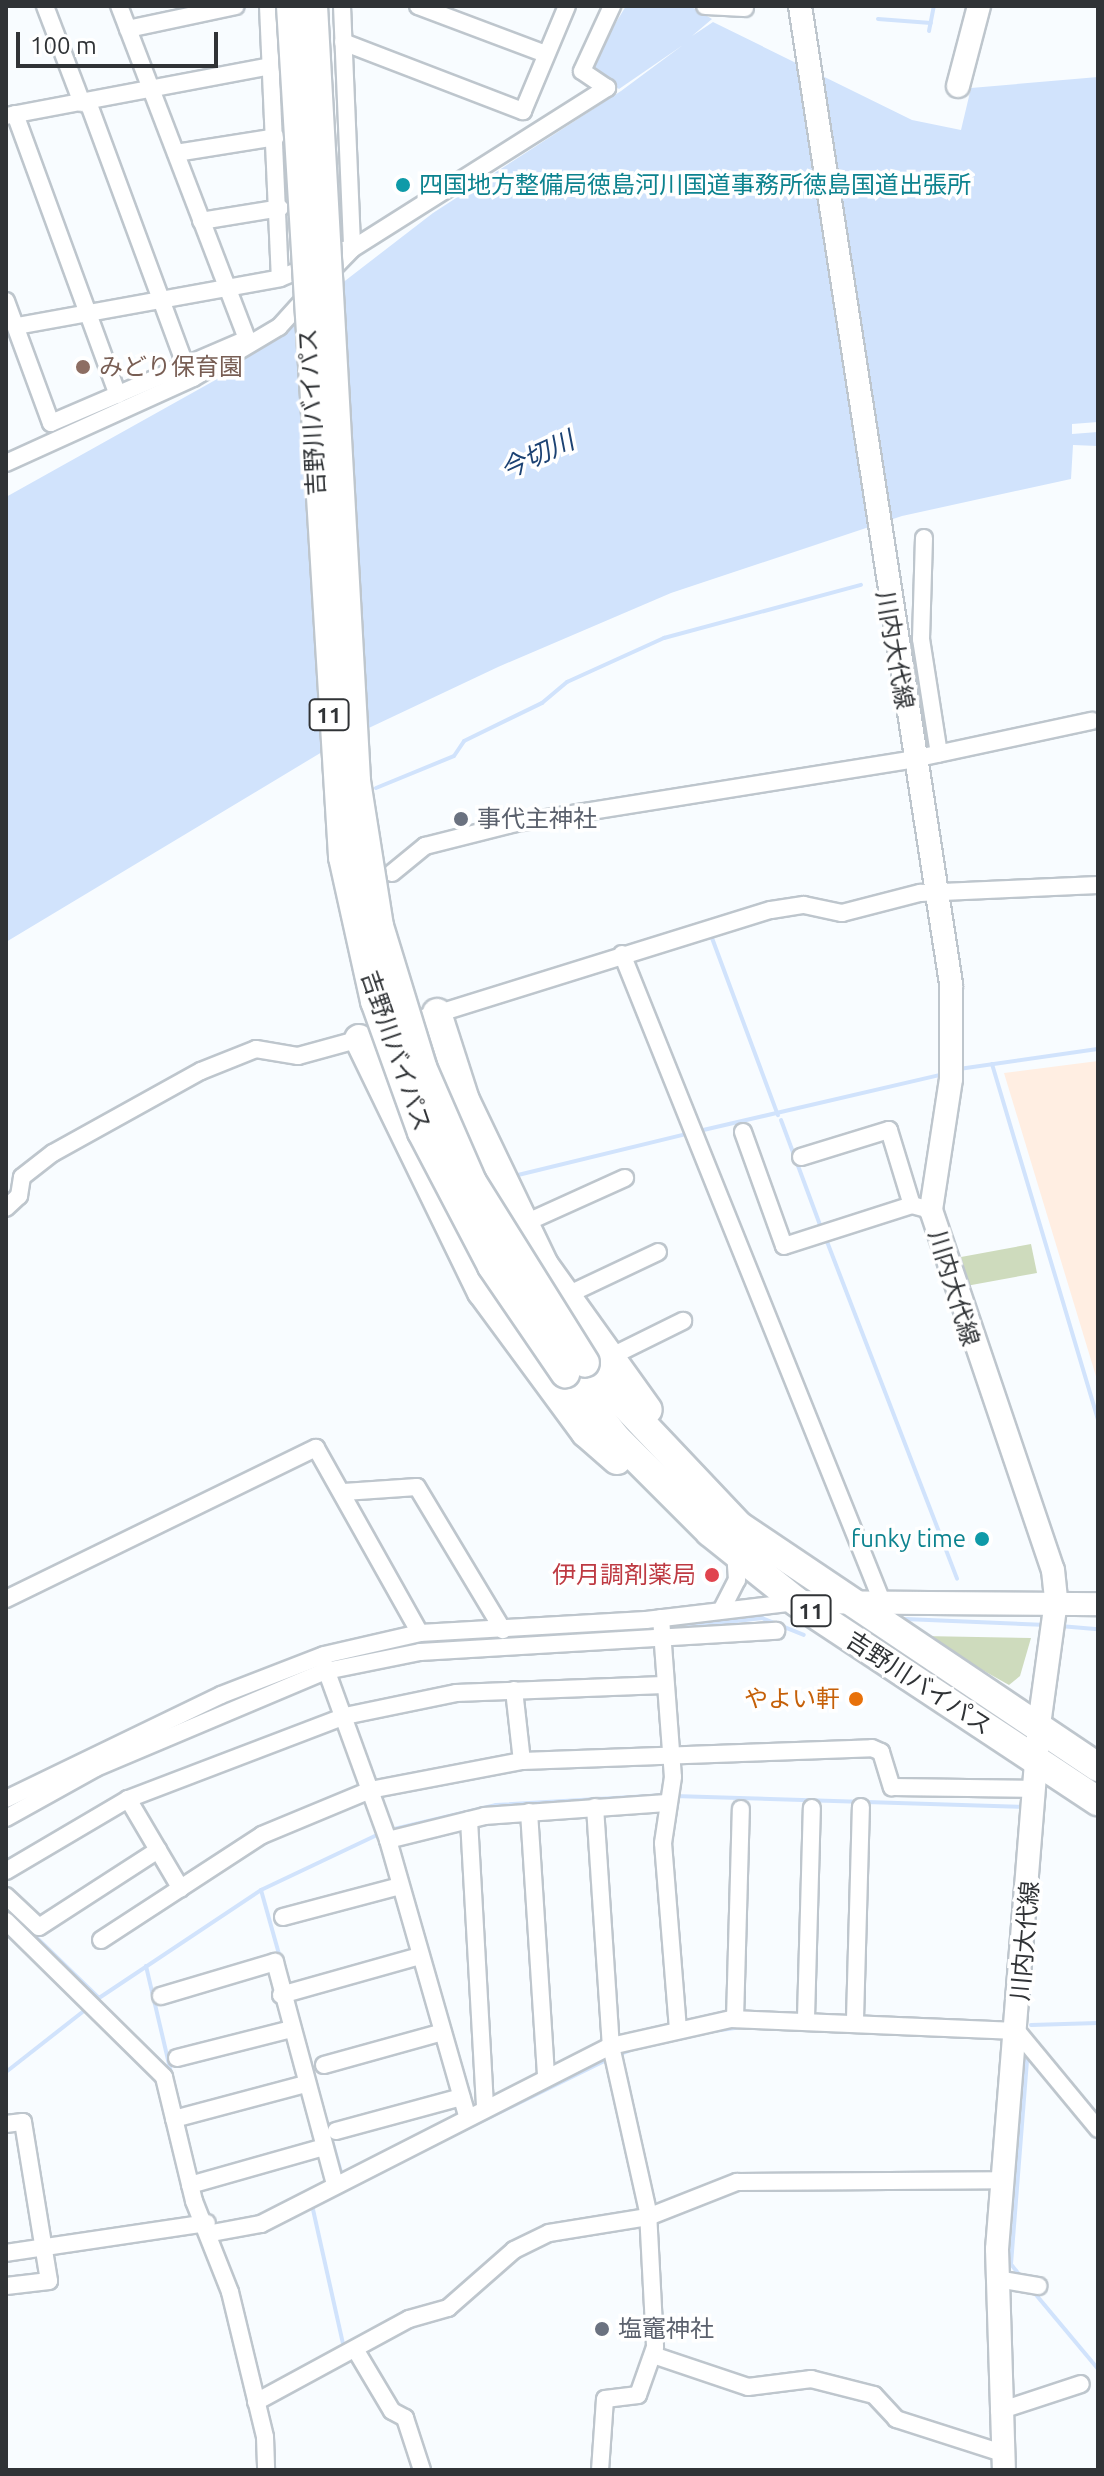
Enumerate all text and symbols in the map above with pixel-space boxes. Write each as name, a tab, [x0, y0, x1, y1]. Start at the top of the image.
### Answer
scale bar	[20, 16, 222, 66]
text: 100 m	[30, 32, 97, 59]
place label: 四国地方整備局徳島河川国道事務所徳島国道出張所	[419, 171, 971, 199]
marker: 四国地方整備局徳島河川国道事務所徳島国道出張所	[394, 176, 412, 194]
street label: 吉野川バイパス	[293, 327, 331, 497]
place label: みどり保育園	[99, 353, 243, 381]
marker: みどり保育園	[74, 358, 92, 376]
water label: 今切川	[495, 424, 579, 486]
street label: 川内大代線	[870, 588, 920, 712]
road number: 11	[307, 697, 351, 733]
place label: 事代主神社	[477, 805, 597, 833]
marker: 事代主神社	[452, 810, 470, 828]
street label: 吉野川バイパス	[355, 967, 437, 1135]
street label: 川内大代線	[923, 1226, 985, 1350]
place label: funky time	[851, 1525, 966, 1553]
marker: funky time	[973, 1530, 991, 1548]
place label: 伊月調剤薬局	[552, 1561, 696, 1589]
marker: 伊月調剤薬局	[703, 1566, 721, 1584]
road number: 11	[789, 1593, 833, 1629]
street label: 吉野川バイパス	[841, 1625, 997, 1741]
place label: やよい軒	[744, 1685, 840, 1713]
marker: やよい軒	[847, 1690, 865, 1708]
street label: 川内大代線	[1005, 1880, 1045, 2002]
place label: 塩竈神社	[618, 2315, 714, 2343]
marker: 塩竈神社	[593, 2320, 611, 2338]

